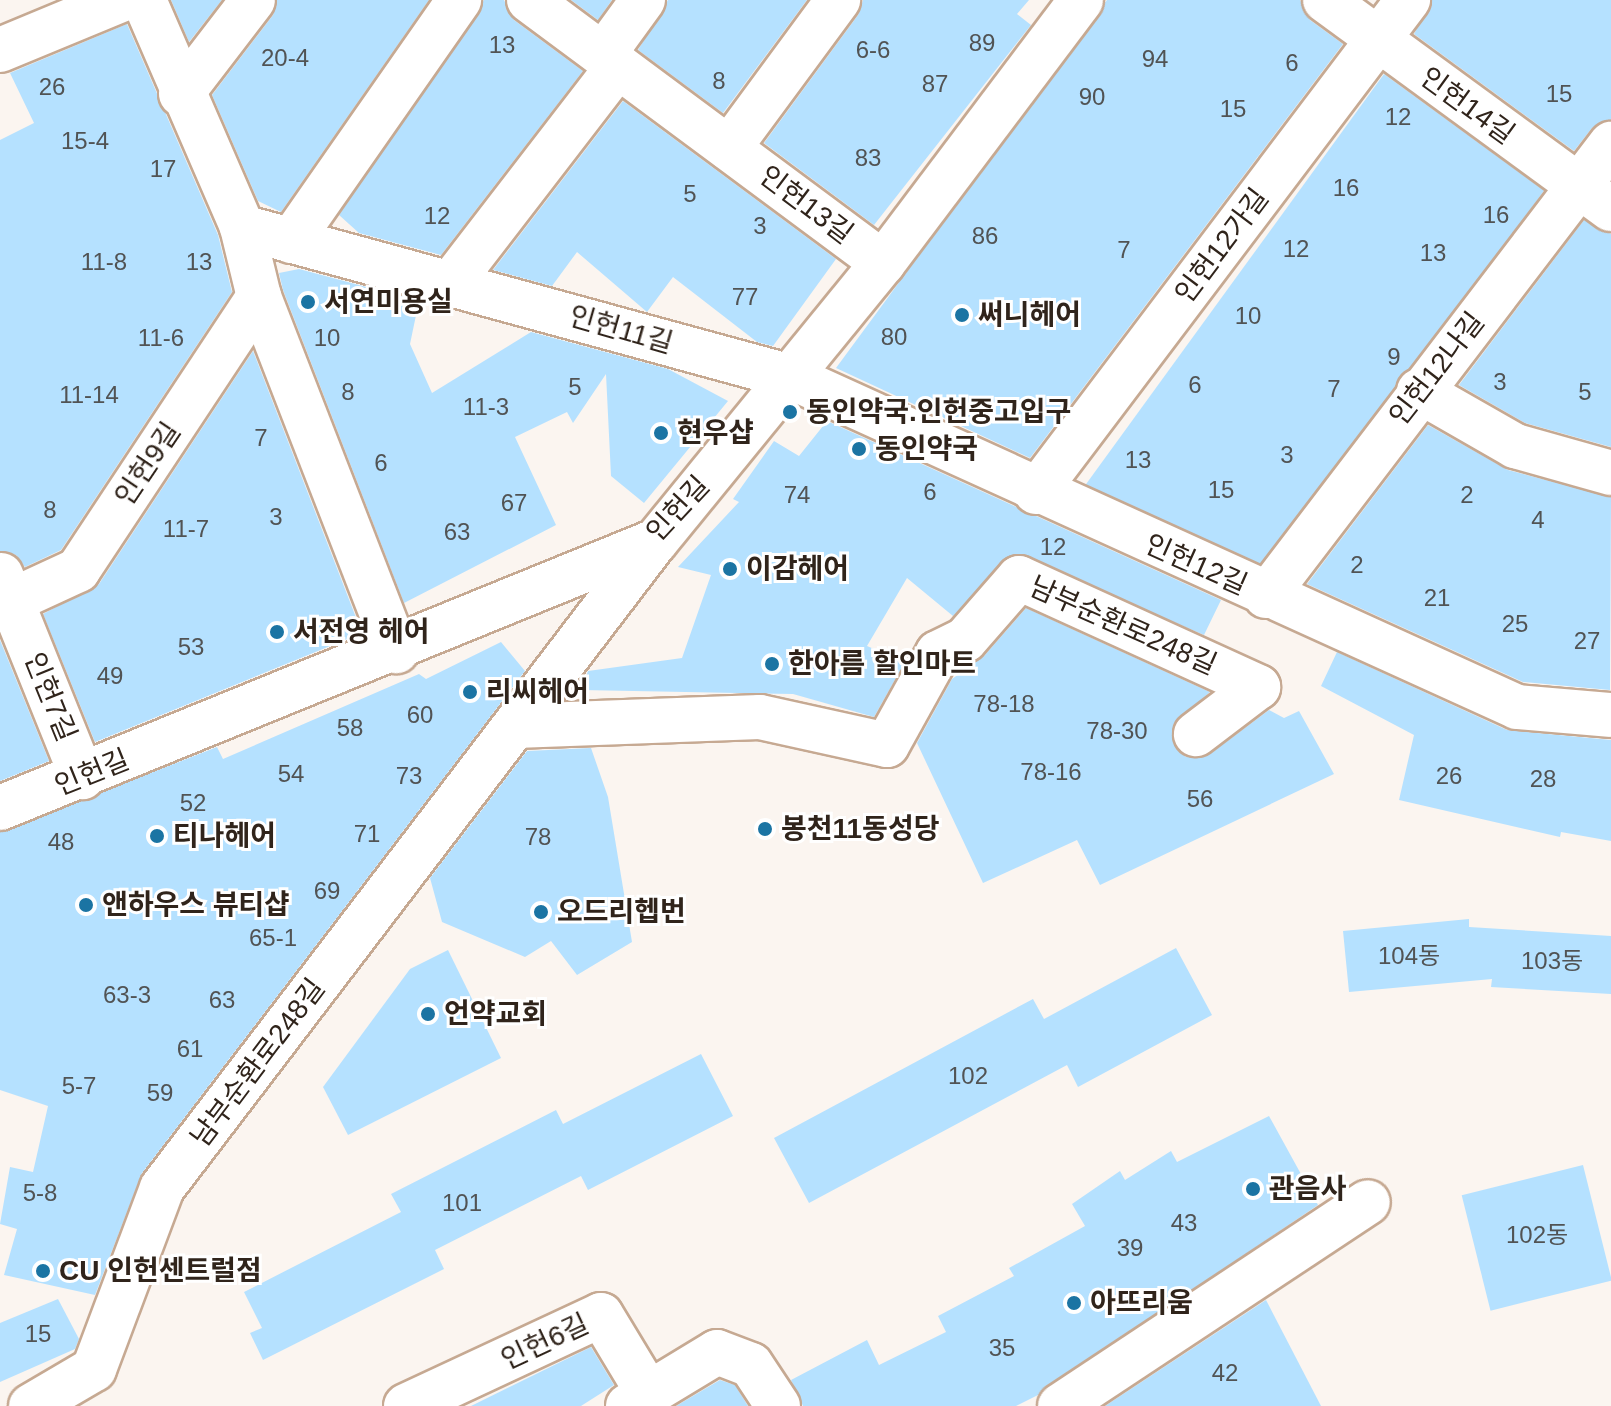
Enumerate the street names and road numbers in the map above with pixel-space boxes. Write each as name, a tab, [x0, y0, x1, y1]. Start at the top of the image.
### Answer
street label: 인헌14길	[1413, 61, 1521, 151]
street label: 인헌13길	[753, 159, 859, 251]
street label: 인헌12가길	[1168, 182, 1276, 310]
street label: 인헌11길	[565, 299, 677, 361]
street label: 인헌12나길	[1382, 306, 1492, 432]
street label: 인헌9길	[108, 416, 188, 512]
street label: 인헌길	[639, 469, 717, 549]
street label: 인헌12길	[1140, 528, 1252, 602]
street label: 남부순환로248길	[1024, 570, 1222, 682]
street label: 인헌7길	[17, 648, 83, 746]
street label: 인헌길	[50, 743, 134, 803]
street label: 남부순환로248길	[184, 973, 332, 1153]
street label: 인헌6길	[496, 1307, 594, 1377]

